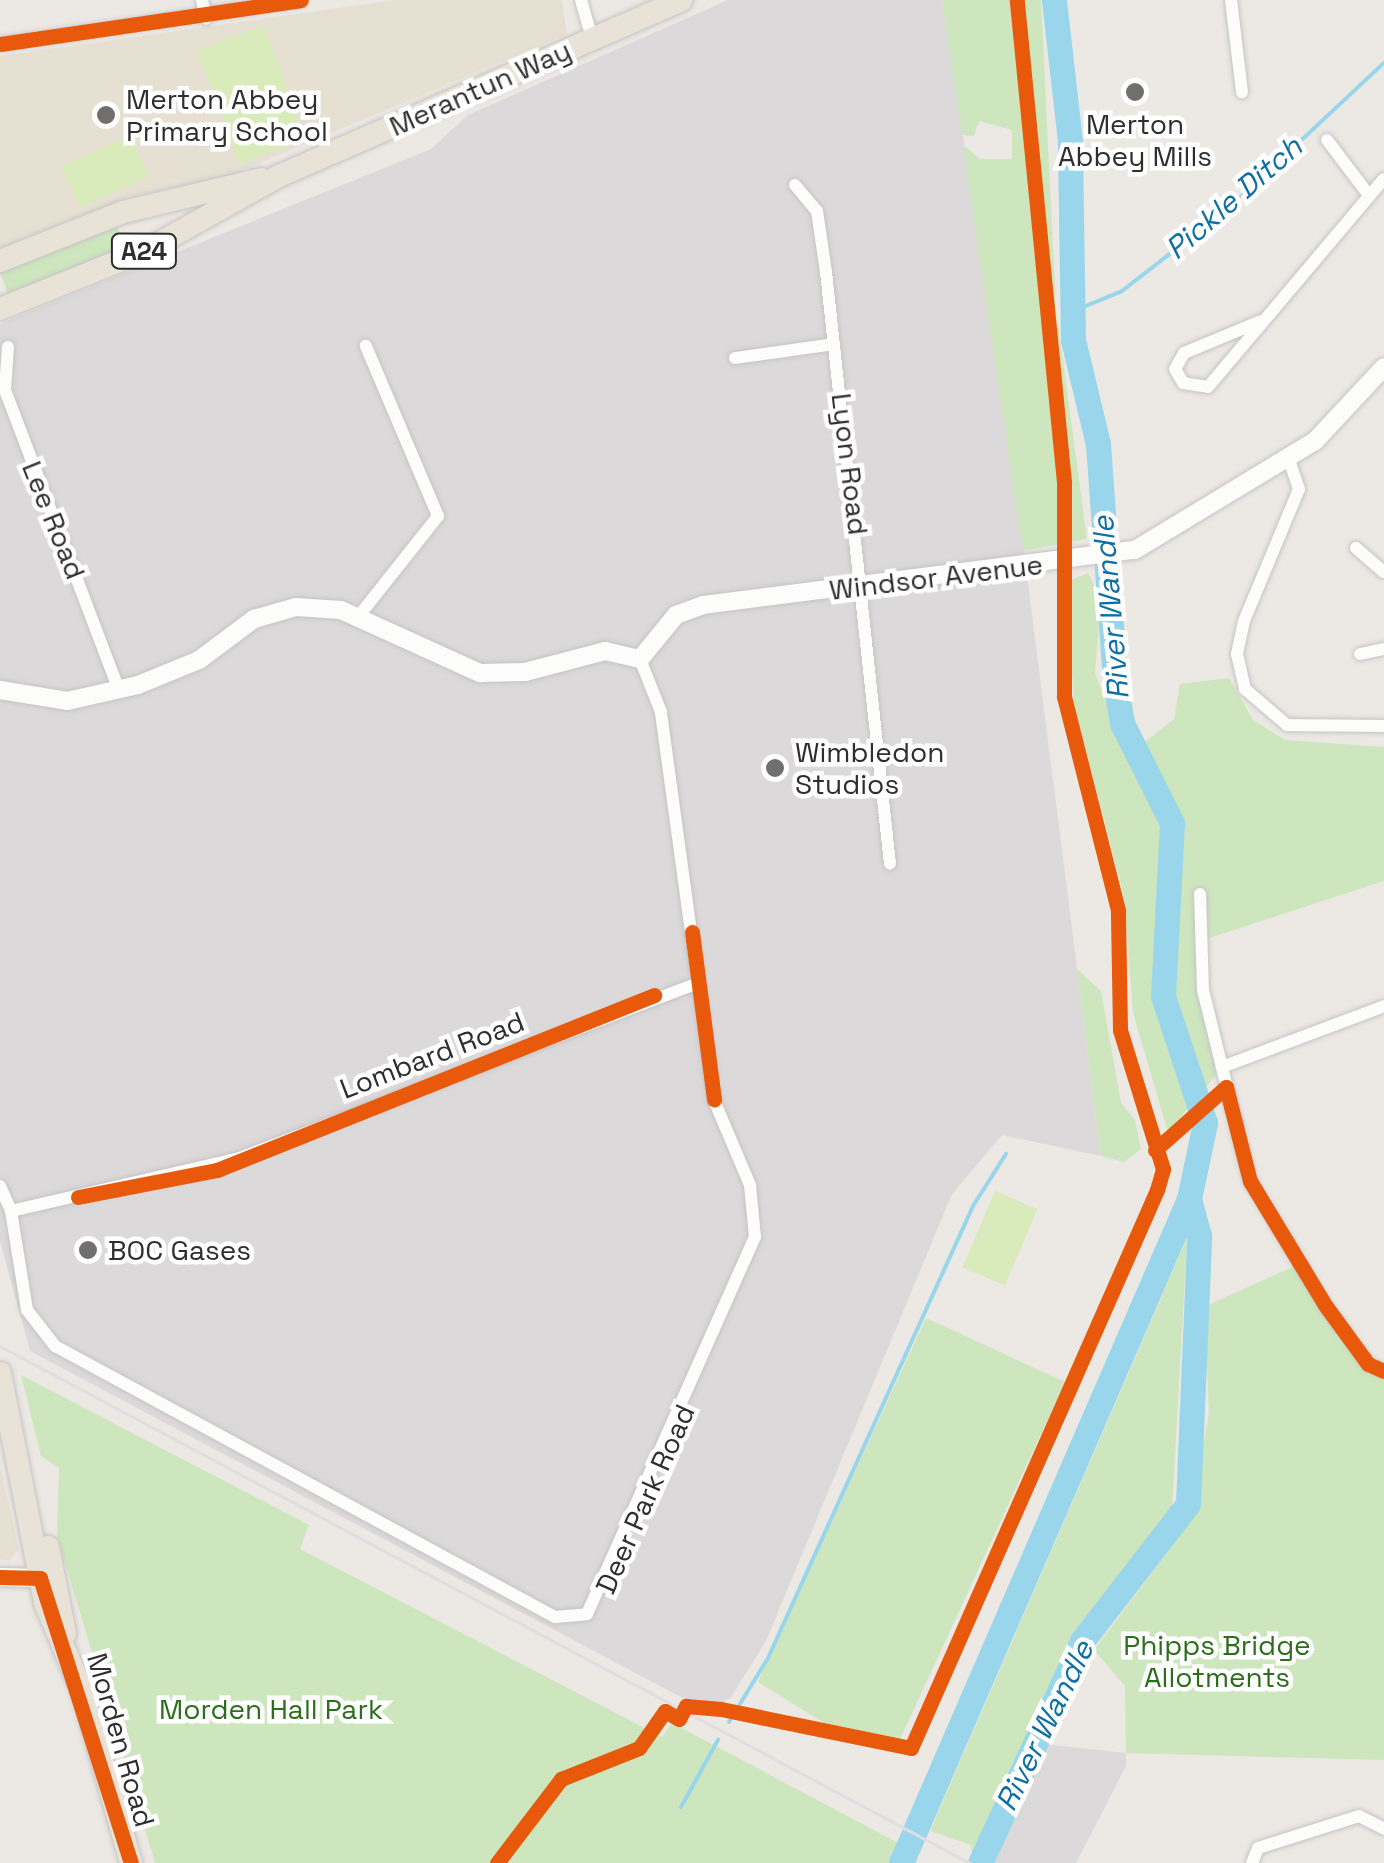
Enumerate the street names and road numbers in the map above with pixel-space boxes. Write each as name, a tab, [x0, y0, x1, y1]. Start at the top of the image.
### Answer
street label: Merantun Way	[384, 33, 576, 143]
road number: A24	[109, 231, 179, 271]
street label: Lyon Road	[825, 391, 875, 537]
street label: Lee Road	[15, 456, 93, 584]
street label: Windsor Avenue	[827, 547, 1045, 607]
street label: Lombard Road	[335, 1004, 529, 1106]
street label: Deer Park Road	[588, 1399, 702, 1599]
street label: Morden Road	[80, 1649, 162, 1831]

